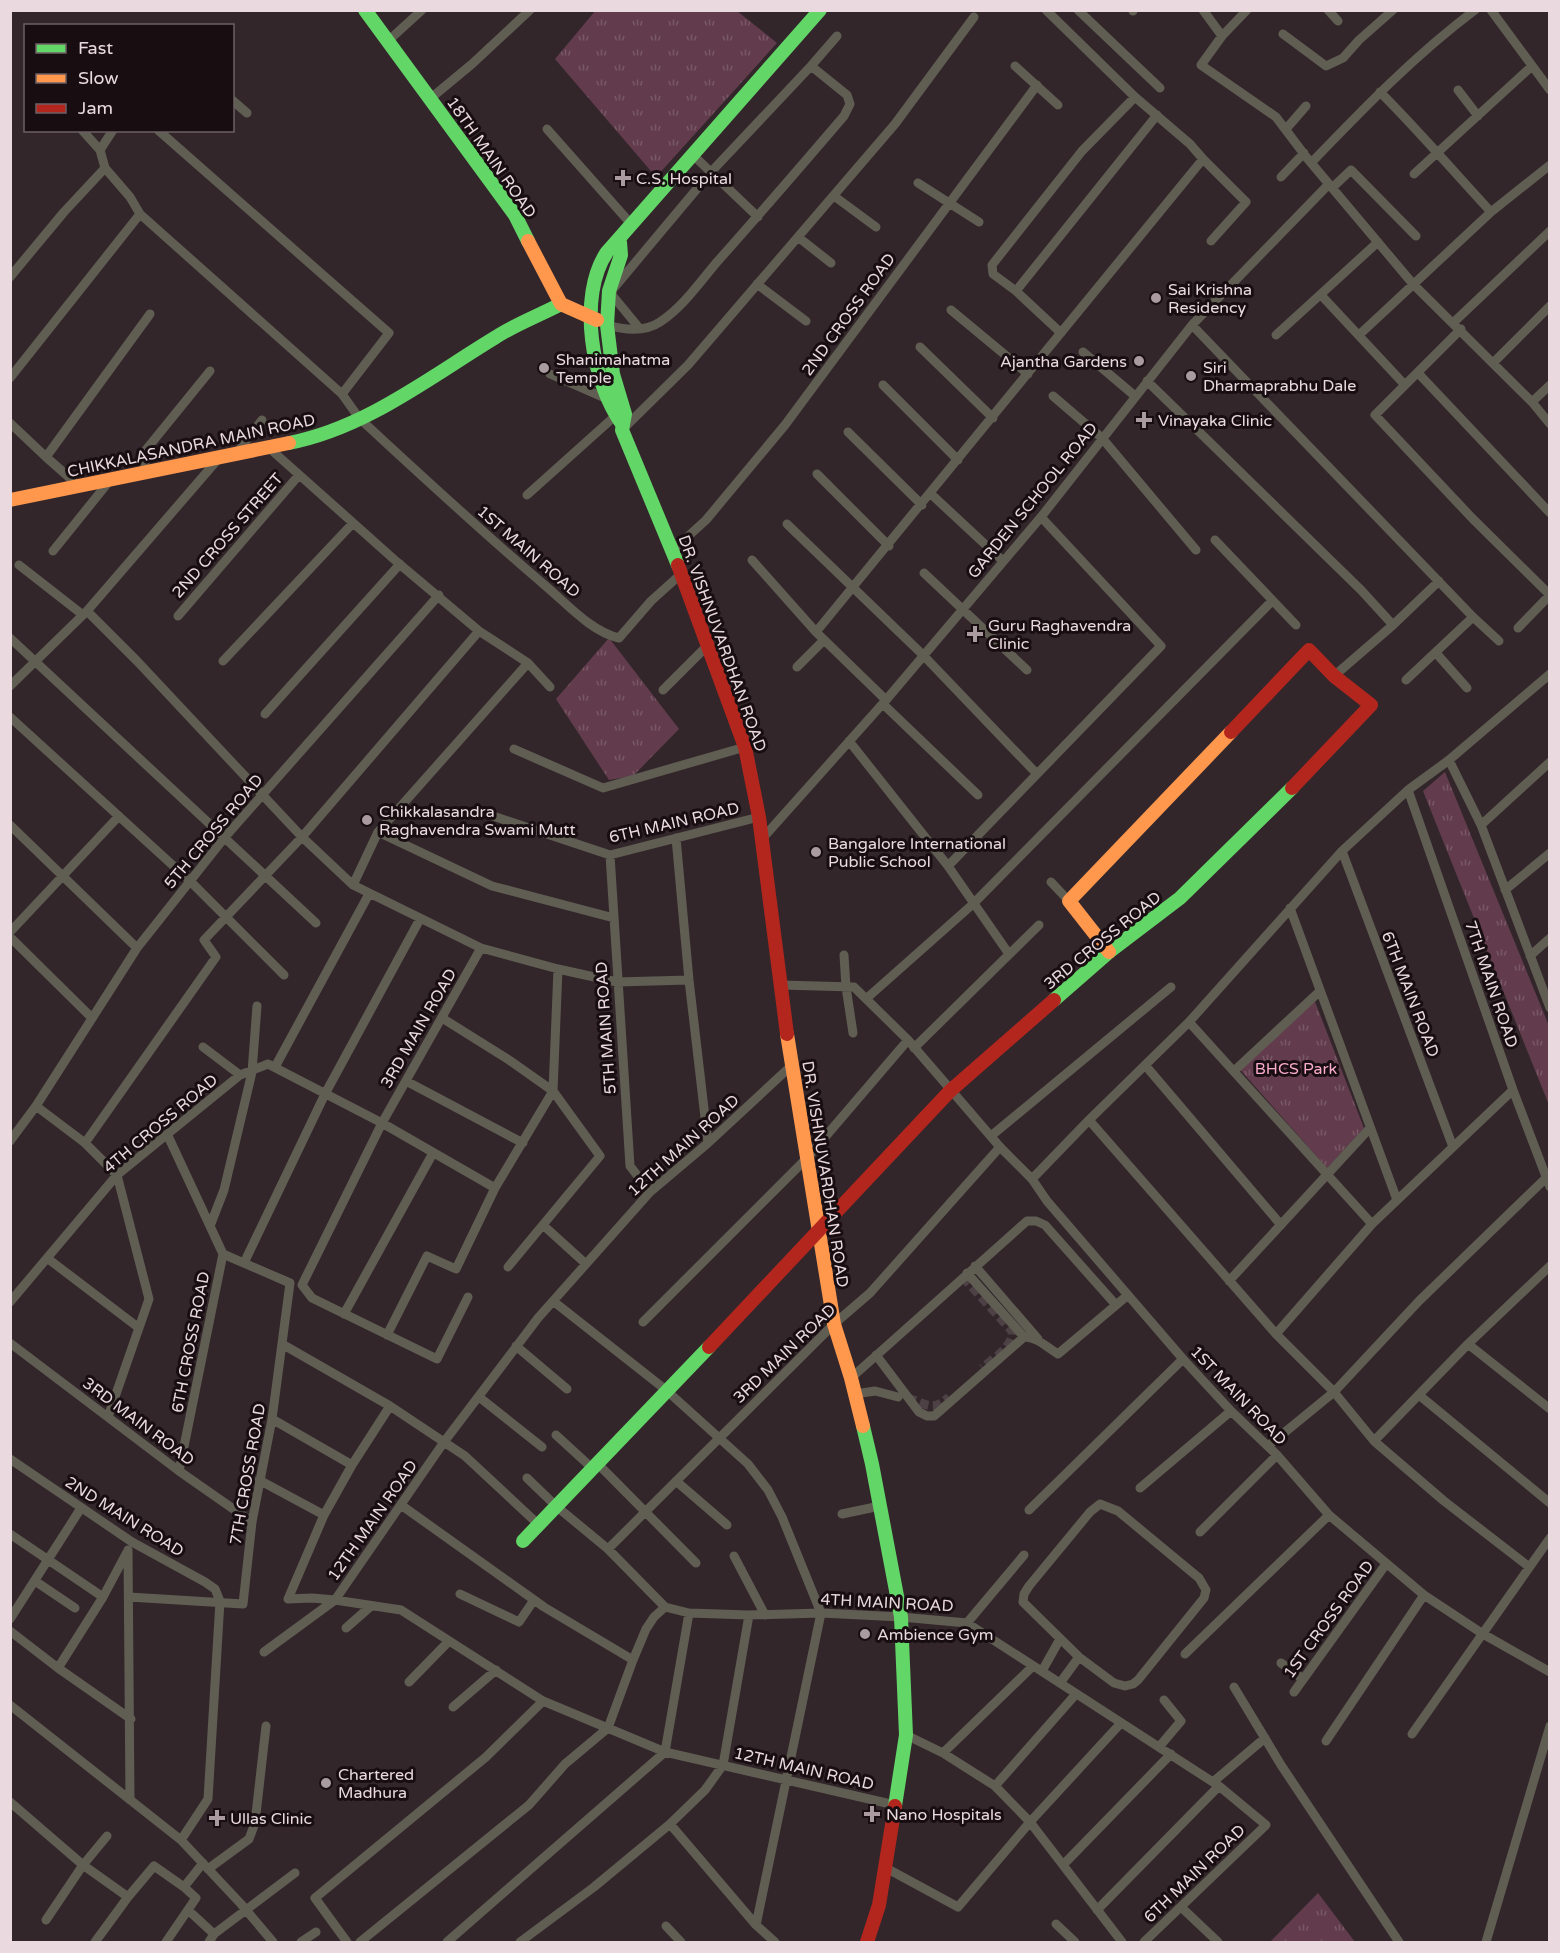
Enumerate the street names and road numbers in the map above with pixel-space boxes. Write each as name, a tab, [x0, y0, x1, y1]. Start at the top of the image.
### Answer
street label: 18TH MAIN ROAD	[442, 93, 540, 222]
street label: 2ND CROSS ROAD	[798, 249, 900, 380]
street label: CHIKKALASANDRA MAIN ROAD	[65, 410, 317, 482]
street label: GARDEN SCHOOL ROAD	[964, 418, 1102, 583]
street label: 2ND CROSS STREET	[168, 469, 288, 602]
street label: 1ST MAIN ROAD	[473, 501, 584, 602]
street label: DR. VISHNUVARDHAN ROAD	[673, 532, 771, 754]
street label: 5TH CROSS ROAD	[160, 770, 268, 893]
street label: 6TH MAIN ROAD	[607, 798, 741, 848]
street label: 3RD CROSS ROAD	[1040, 887, 1165, 994]
street label: 7TH MAIN ROAD	[1460, 918, 1522, 1051]
street label: 6TH MAIN ROAD	[1377, 929, 1443, 1060]
street label: 5TH MAIN ROAD	[591, 961, 621, 1095]
street label: 3RD MAIN ROAD	[377, 965, 461, 1092]
street label: DR. VISHNUVARDHAN ROAD	[797, 1059, 853, 1289]
street label: 4TH CROSS ROAD	[99, 1070, 222, 1178]
street label: 12TH MAIN ROAD	[624, 1090, 744, 1201]
street label: 6TH CROSS ROAD	[167, 1270, 214, 1415]
street label: 3RD MAIN ROAD	[729, 1300, 840, 1408]
street label: 1ST MAIN ROAD	[1186, 1342, 1291, 1449]
street label: 3RD MAIN ROAD	[79, 1373, 198, 1470]
street label: 7TH CROSS ROAD	[226, 1402, 270, 1547]
street label: 12TH MAIN ROAD	[324, 1456, 422, 1585]
street label: 2ND MAIN ROAD	[61, 1472, 187, 1561]
street label: 1ST CROSS ROAD	[1279, 1557, 1378, 1682]
street label: 4TH MAIN ROAD	[820, 1590, 954, 1616]
street label: 12TH MAIN ROAD	[732, 1743, 876, 1795]
street label: 6TH MAIN ROAD	[1140, 1820, 1250, 1927]

